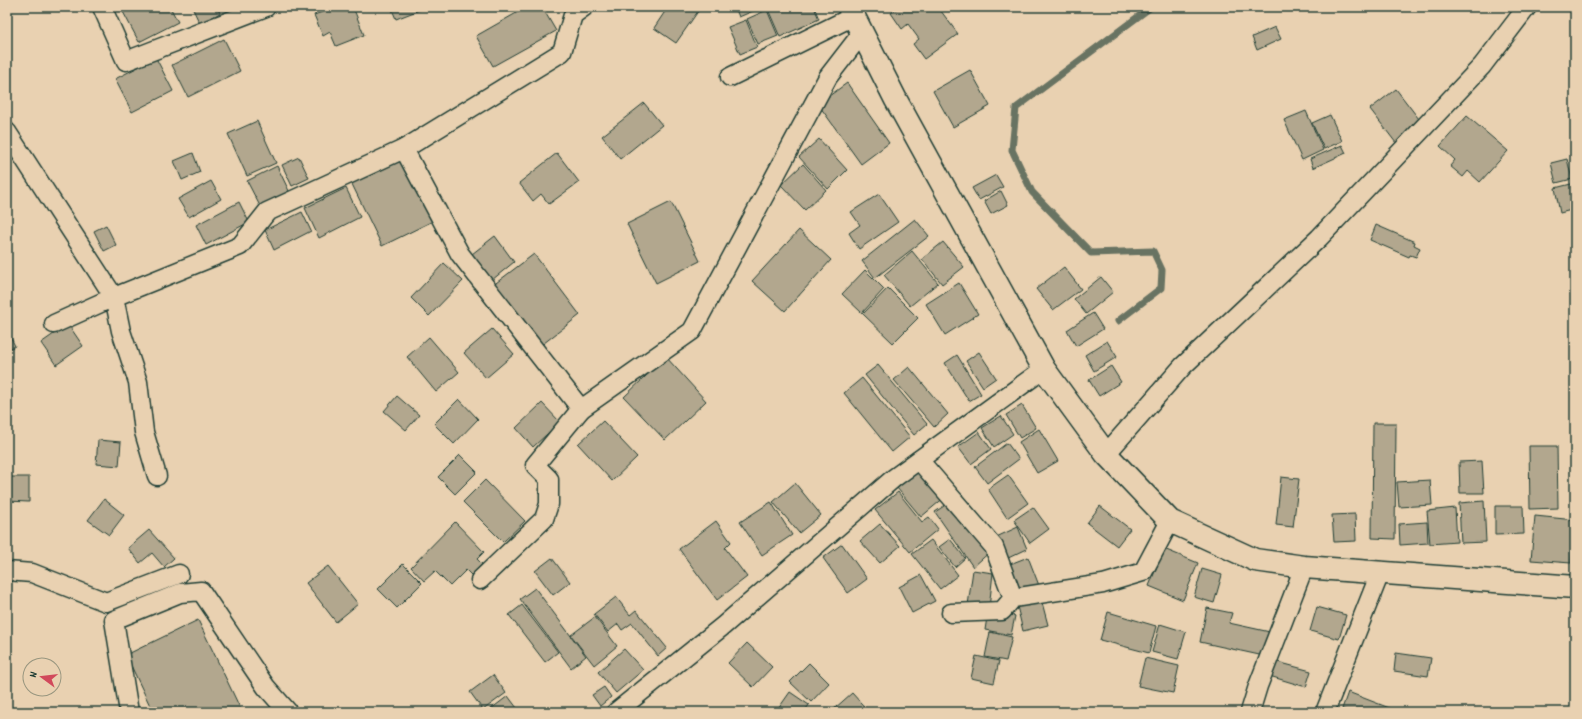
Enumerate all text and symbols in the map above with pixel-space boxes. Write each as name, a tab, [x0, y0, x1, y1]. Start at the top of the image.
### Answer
north arrow	[22, 657, 62, 697]
text: N	[26, 670, 43, 680]

